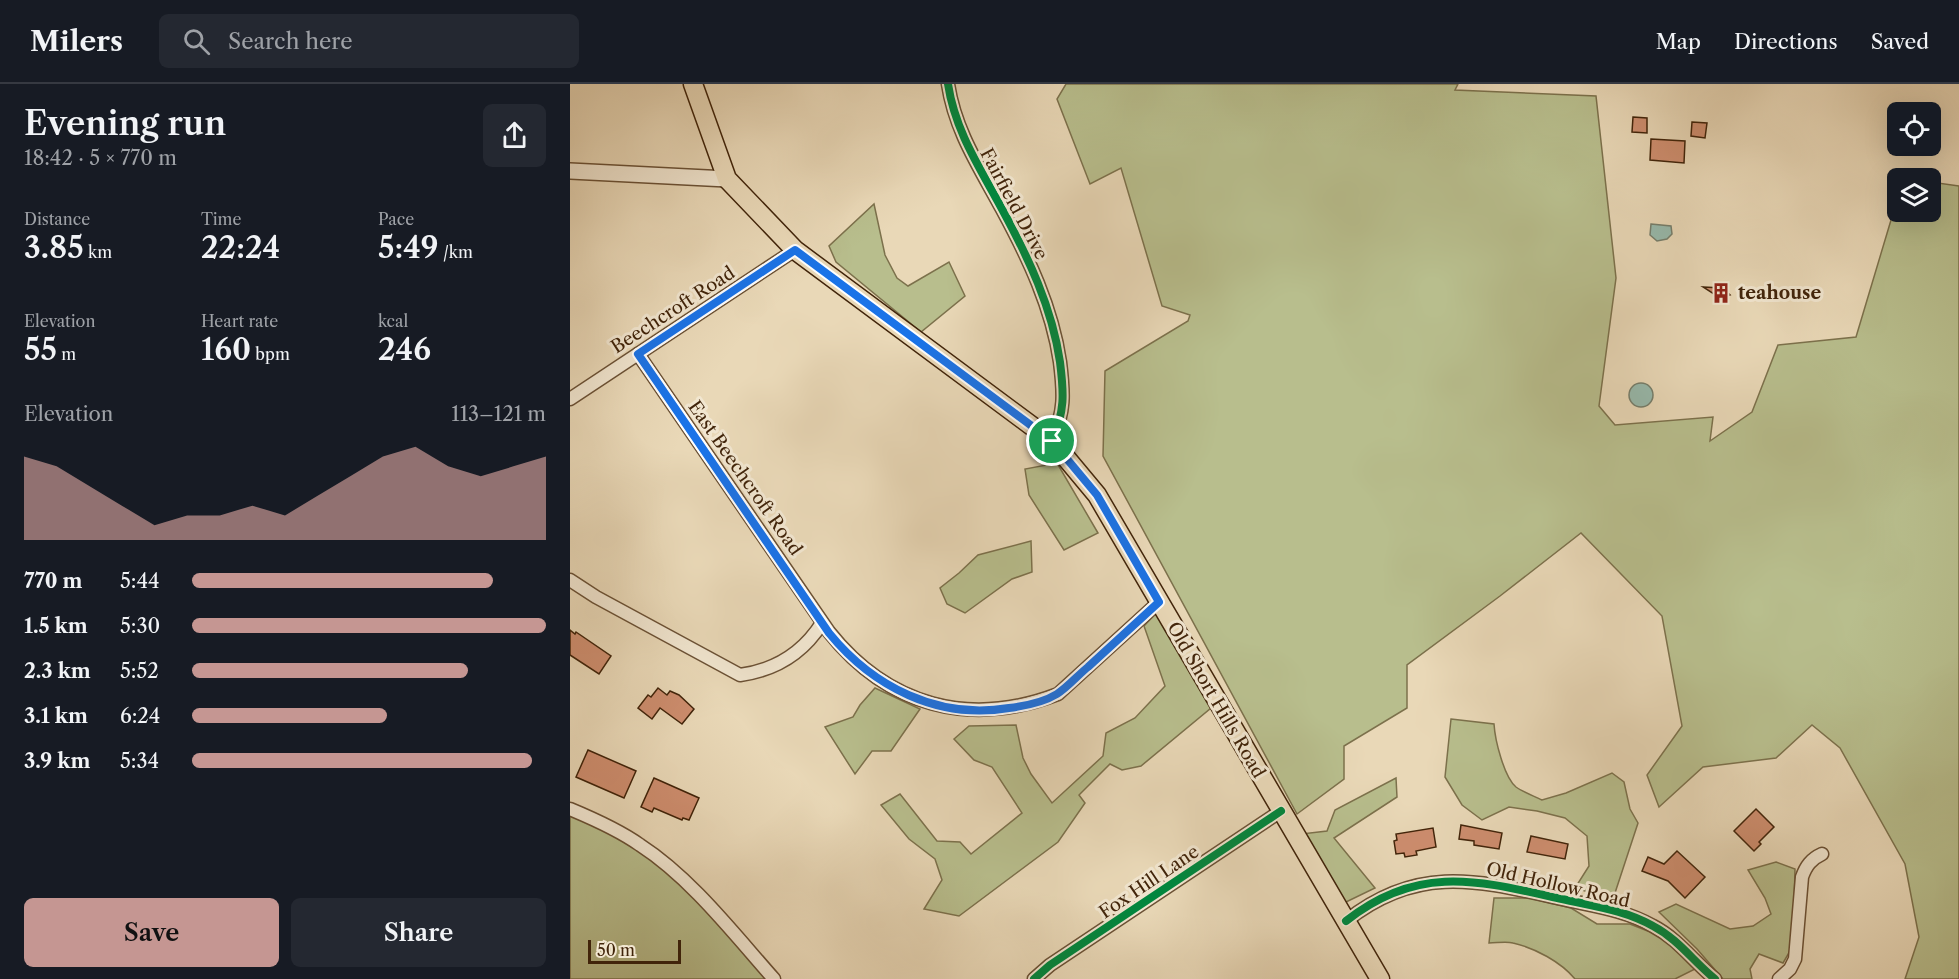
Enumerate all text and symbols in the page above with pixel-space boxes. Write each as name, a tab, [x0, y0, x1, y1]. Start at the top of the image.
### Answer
search box	[159, 14, 579, 68]
text: Milers	[30, 24, 123, 58]
icon: search	[180, 25, 213, 58]
text: Search here	[228, 28, 353, 55]
text: Map	[1656, 29, 1701, 54]
text: Directions	[1734, 29, 1838, 54]
text: Saved	[1871, 29, 1929, 54]
map controls	[1887, 102, 1941, 222]
button: locate	[1887, 102, 1941, 156]
text: Evening run	[24, 103, 226, 144]
button: share	[483, 104, 546, 167]
street label: Fairfield Drive	[975, 145, 1053, 263]
text: 18:42 · 5 × 770 m	[24, 146, 177, 170]
button: layers	[1887, 168, 1941, 222]
text: Distance	[24, 209, 90, 229]
text: Time	[201, 209, 241, 229]
text: Pace	[378, 209, 414, 229]
text: 3.85	[24, 229, 84, 266]
text: 22:24	[201, 229, 280, 266]
text: 5:49	[378, 229, 439, 266]
text: km	[84, 242, 112, 262]
text: /km	[439, 242, 473, 262]
street label: Beechcroft Road	[607, 262, 739, 358]
building icon: teahouse	[1709, 281, 1733, 305]
place label: teahouse	[1738, 282, 1821, 304]
text: Elevation	[24, 311, 95, 331]
text: Heart rate	[201, 311, 278, 331]
text: kcal	[378, 311, 408, 331]
text: 55	[24, 331, 57, 368]
text: 160	[201, 331, 251, 368]
text: 246	[378, 331, 431, 368]
text: m	[57, 344, 76, 364]
text: bpm	[251, 344, 290, 364]
street label: East Beechcroft Road	[683, 396, 807, 560]
text: Elevation	[24, 402, 113, 426]
text: 113–121 m	[451, 402, 546, 426]
pin	[1026, 415, 1077, 466]
icon: arrive	[1035, 424, 1068, 457]
text: 770 m	[24, 569, 83, 593]
text: 5:44	[120, 569, 160, 593]
text: 1.5 km	[24, 614, 88, 638]
text: 5:30	[120, 614, 160, 638]
street label: Old Short Hills Road	[1162, 618, 1270, 782]
text: 2.3 km	[24, 659, 91, 683]
text: 5:52	[120, 659, 159, 683]
text: 3.1 km	[24, 704, 88, 728]
text: 6:24	[120, 704, 160, 728]
text: 3.9 km	[24, 749, 90, 773]
text: 5:34	[120, 749, 159, 773]
street label: Fox Hill Lane	[1095, 841, 1203, 923]
street label: Old Hollow Road	[1484, 858, 1632, 912]
button: Save	[24, 898, 279, 967]
button: Share	[291, 898, 546, 967]
scale bar	[588, 937, 681, 964]
text: 50 m	[597, 940, 635, 960]

